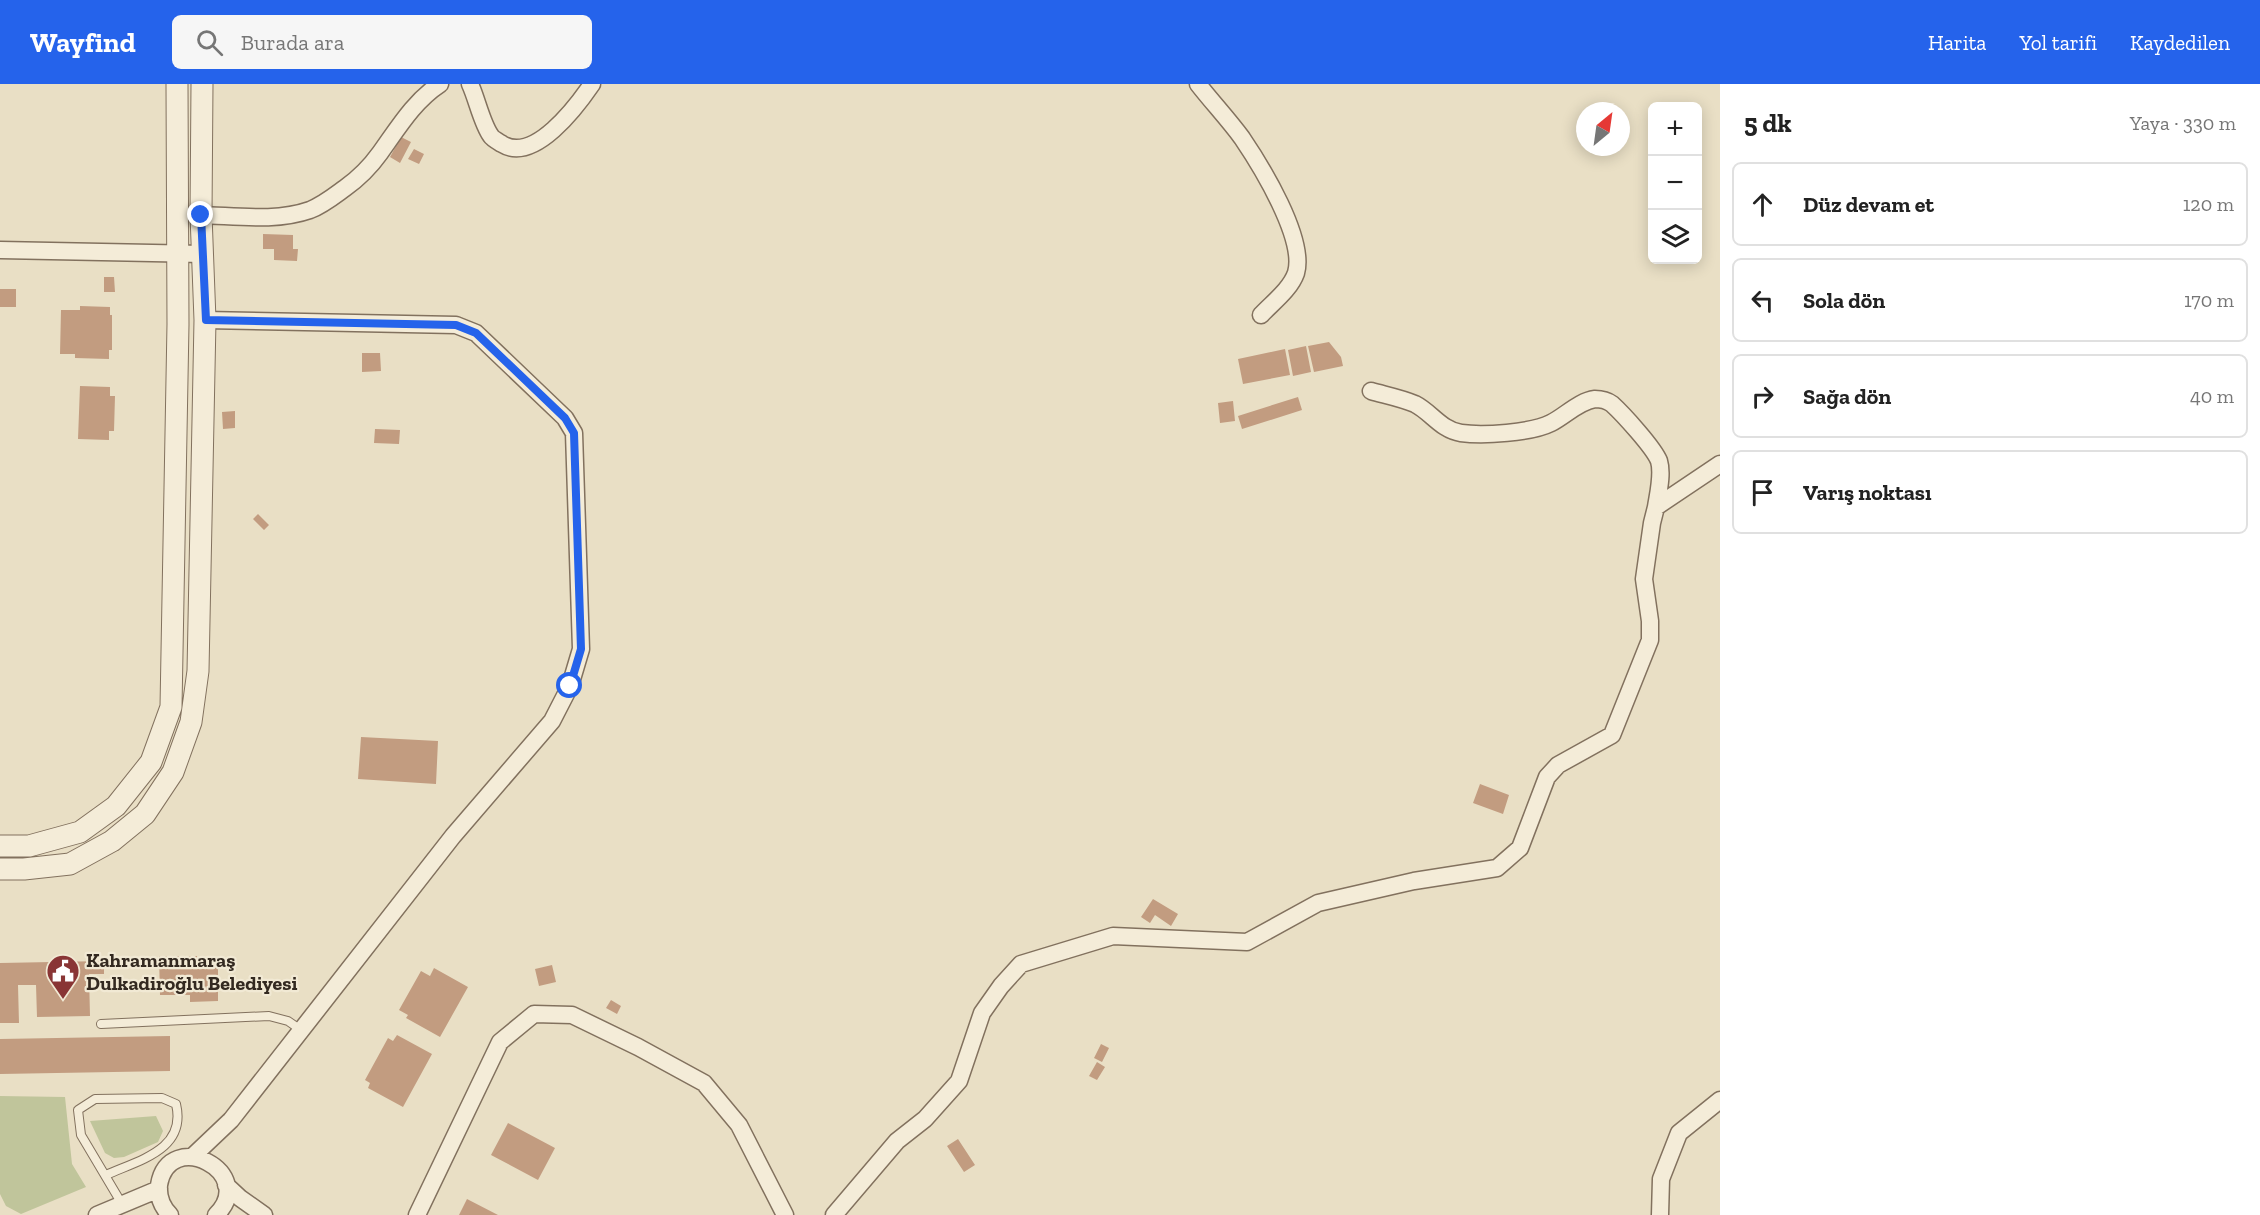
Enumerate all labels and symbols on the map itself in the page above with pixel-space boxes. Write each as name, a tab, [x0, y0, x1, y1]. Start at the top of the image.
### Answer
north arrow	[1576, 102, 1630, 156]
route end	[187, 201, 213, 227]
route start	[556, 672, 582, 698]
place label: Kahramanmaraş Dulkadiroğlu Belediyesi	[86, 948, 297, 995]
public building icon: Kahramanmaraş Dulkadiroğlu Belediyesi	[45, 953, 81, 1000]

